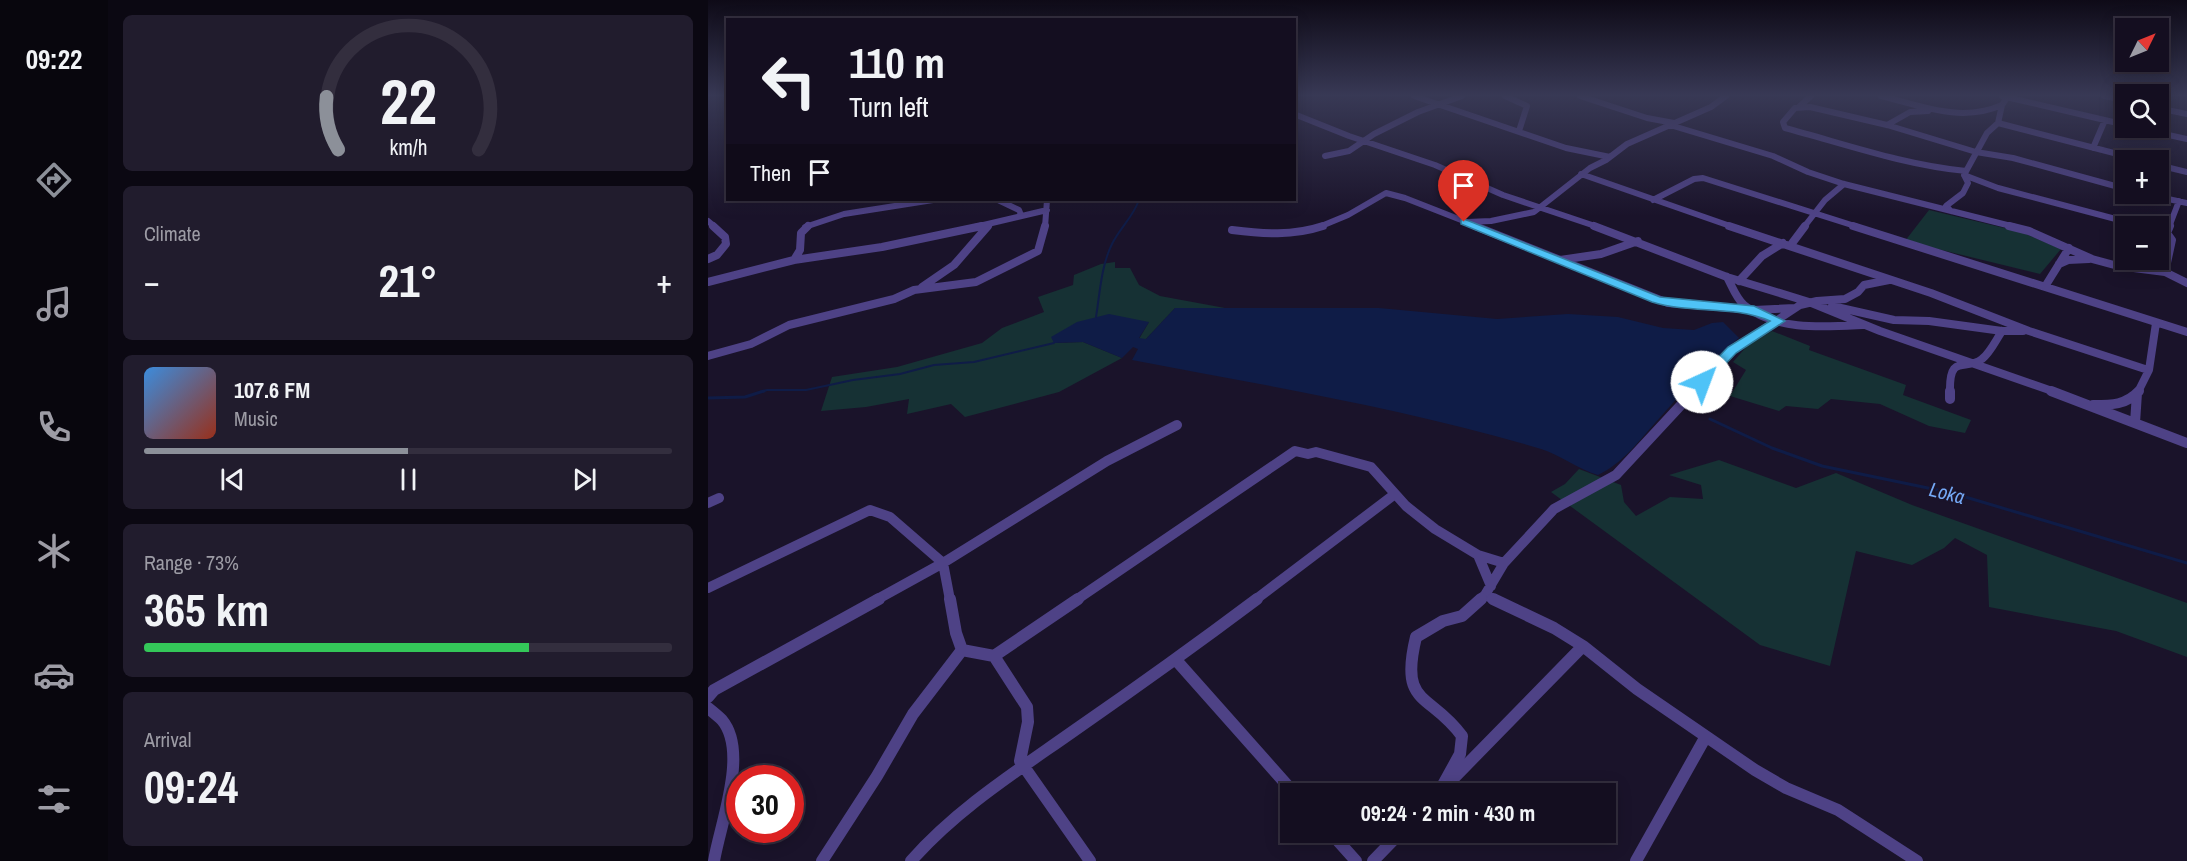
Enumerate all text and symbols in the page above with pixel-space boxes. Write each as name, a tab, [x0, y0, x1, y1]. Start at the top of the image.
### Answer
north arrow	[2115, 18, 2169, 72]
map controls	[2115, 18, 2169, 270]
text: 110 m	[849, 35, 945, 91]
text: 09:22	[26, 41, 82, 77]
icon: left	[750, 42, 828, 120]
text: 22	[380, 59, 436, 143]
button: search	[2115, 84, 2169, 138]
text: Turn left	[849, 89, 928, 125]
text: km/h	[389, 133, 427, 162]
button: +	[2115, 150, 2169, 204]
icon: arrive	[803, 156, 836, 189]
text: Then	[750, 158, 791, 188]
icon: directions	[33, 159, 75, 201]
pin	[1438, 160, 1489, 222]
icon: arrive	[1447, 169, 1480, 202]
button: −	[2115, 216, 2169, 270]
text: Climate	[144, 220, 201, 247]
text: 21°	[378, 250, 438, 311]
text: −	[144, 259, 160, 303]
text: +	[656, 259, 672, 303]
icon: music	[33, 283, 75, 325]
position arrow	[1670, 350, 1734, 414]
text: 107.6 FM	[234, 375, 310, 405]
text: Music	[234, 405, 278, 432]
icon: phone	[33, 406, 75, 448]
icon: previous	[216, 463, 249, 496]
icon: pause	[392, 463, 425, 496]
icon: next	[568, 463, 601, 496]
water label: Loka	[1927, 475, 1968, 510]
icon: climate	[33, 530, 75, 572]
text: Range · 73%	[144, 549, 239, 576]
text: 365 km	[144, 579, 269, 640]
icon: car	[33, 654, 75, 696]
text: Arrival	[144, 726, 191, 753]
text: 09:24	[144, 756, 238, 817]
speed limit sign: 30	[726, 765, 804, 843]
icon: filters	[33, 778, 75, 820]
text: 09:24 · 2 min · 430 m	[1361, 798, 1535, 828]

